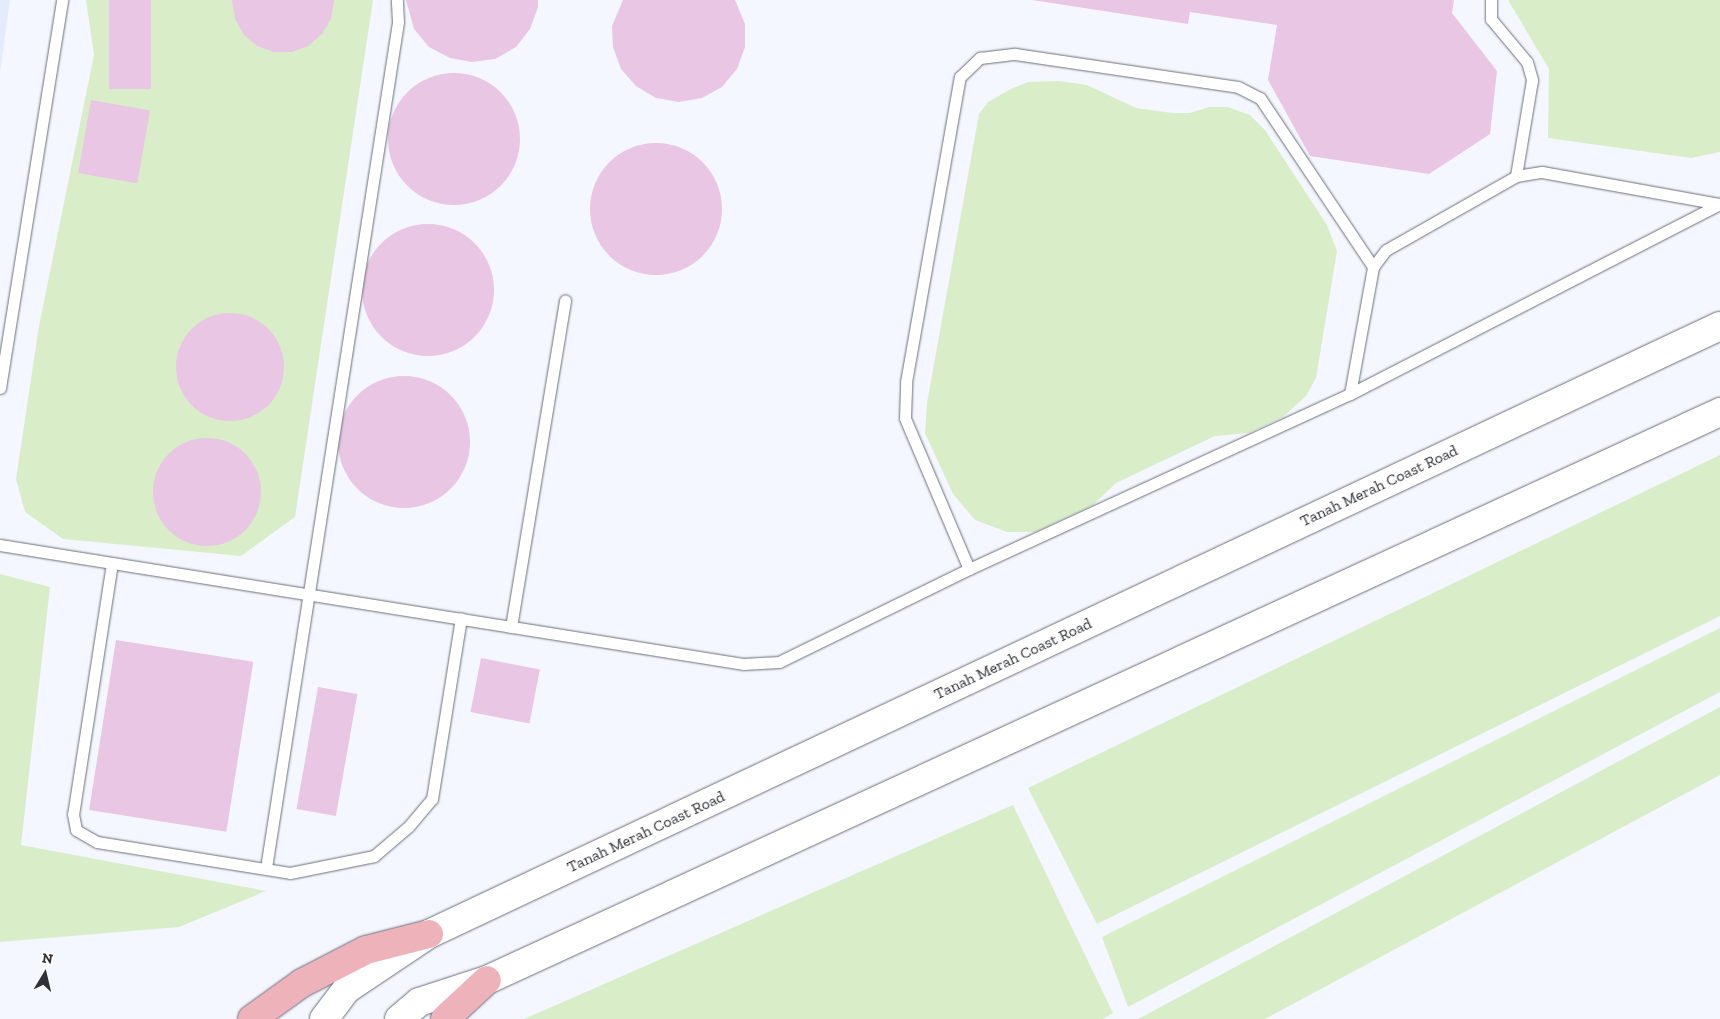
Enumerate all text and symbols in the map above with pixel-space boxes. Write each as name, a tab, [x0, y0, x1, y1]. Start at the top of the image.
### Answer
street label: Tanah Merah Coast Road	[1297, 441, 1461, 531]
street label: Tanah Merah Coast Road	[931, 614, 1095, 704]
street label: Tanah Merah Coast Road	[564, 787, 728, 877]
north arrow	[20, 949, 70, 999]
text: N	[41, 949, 54, 968]

